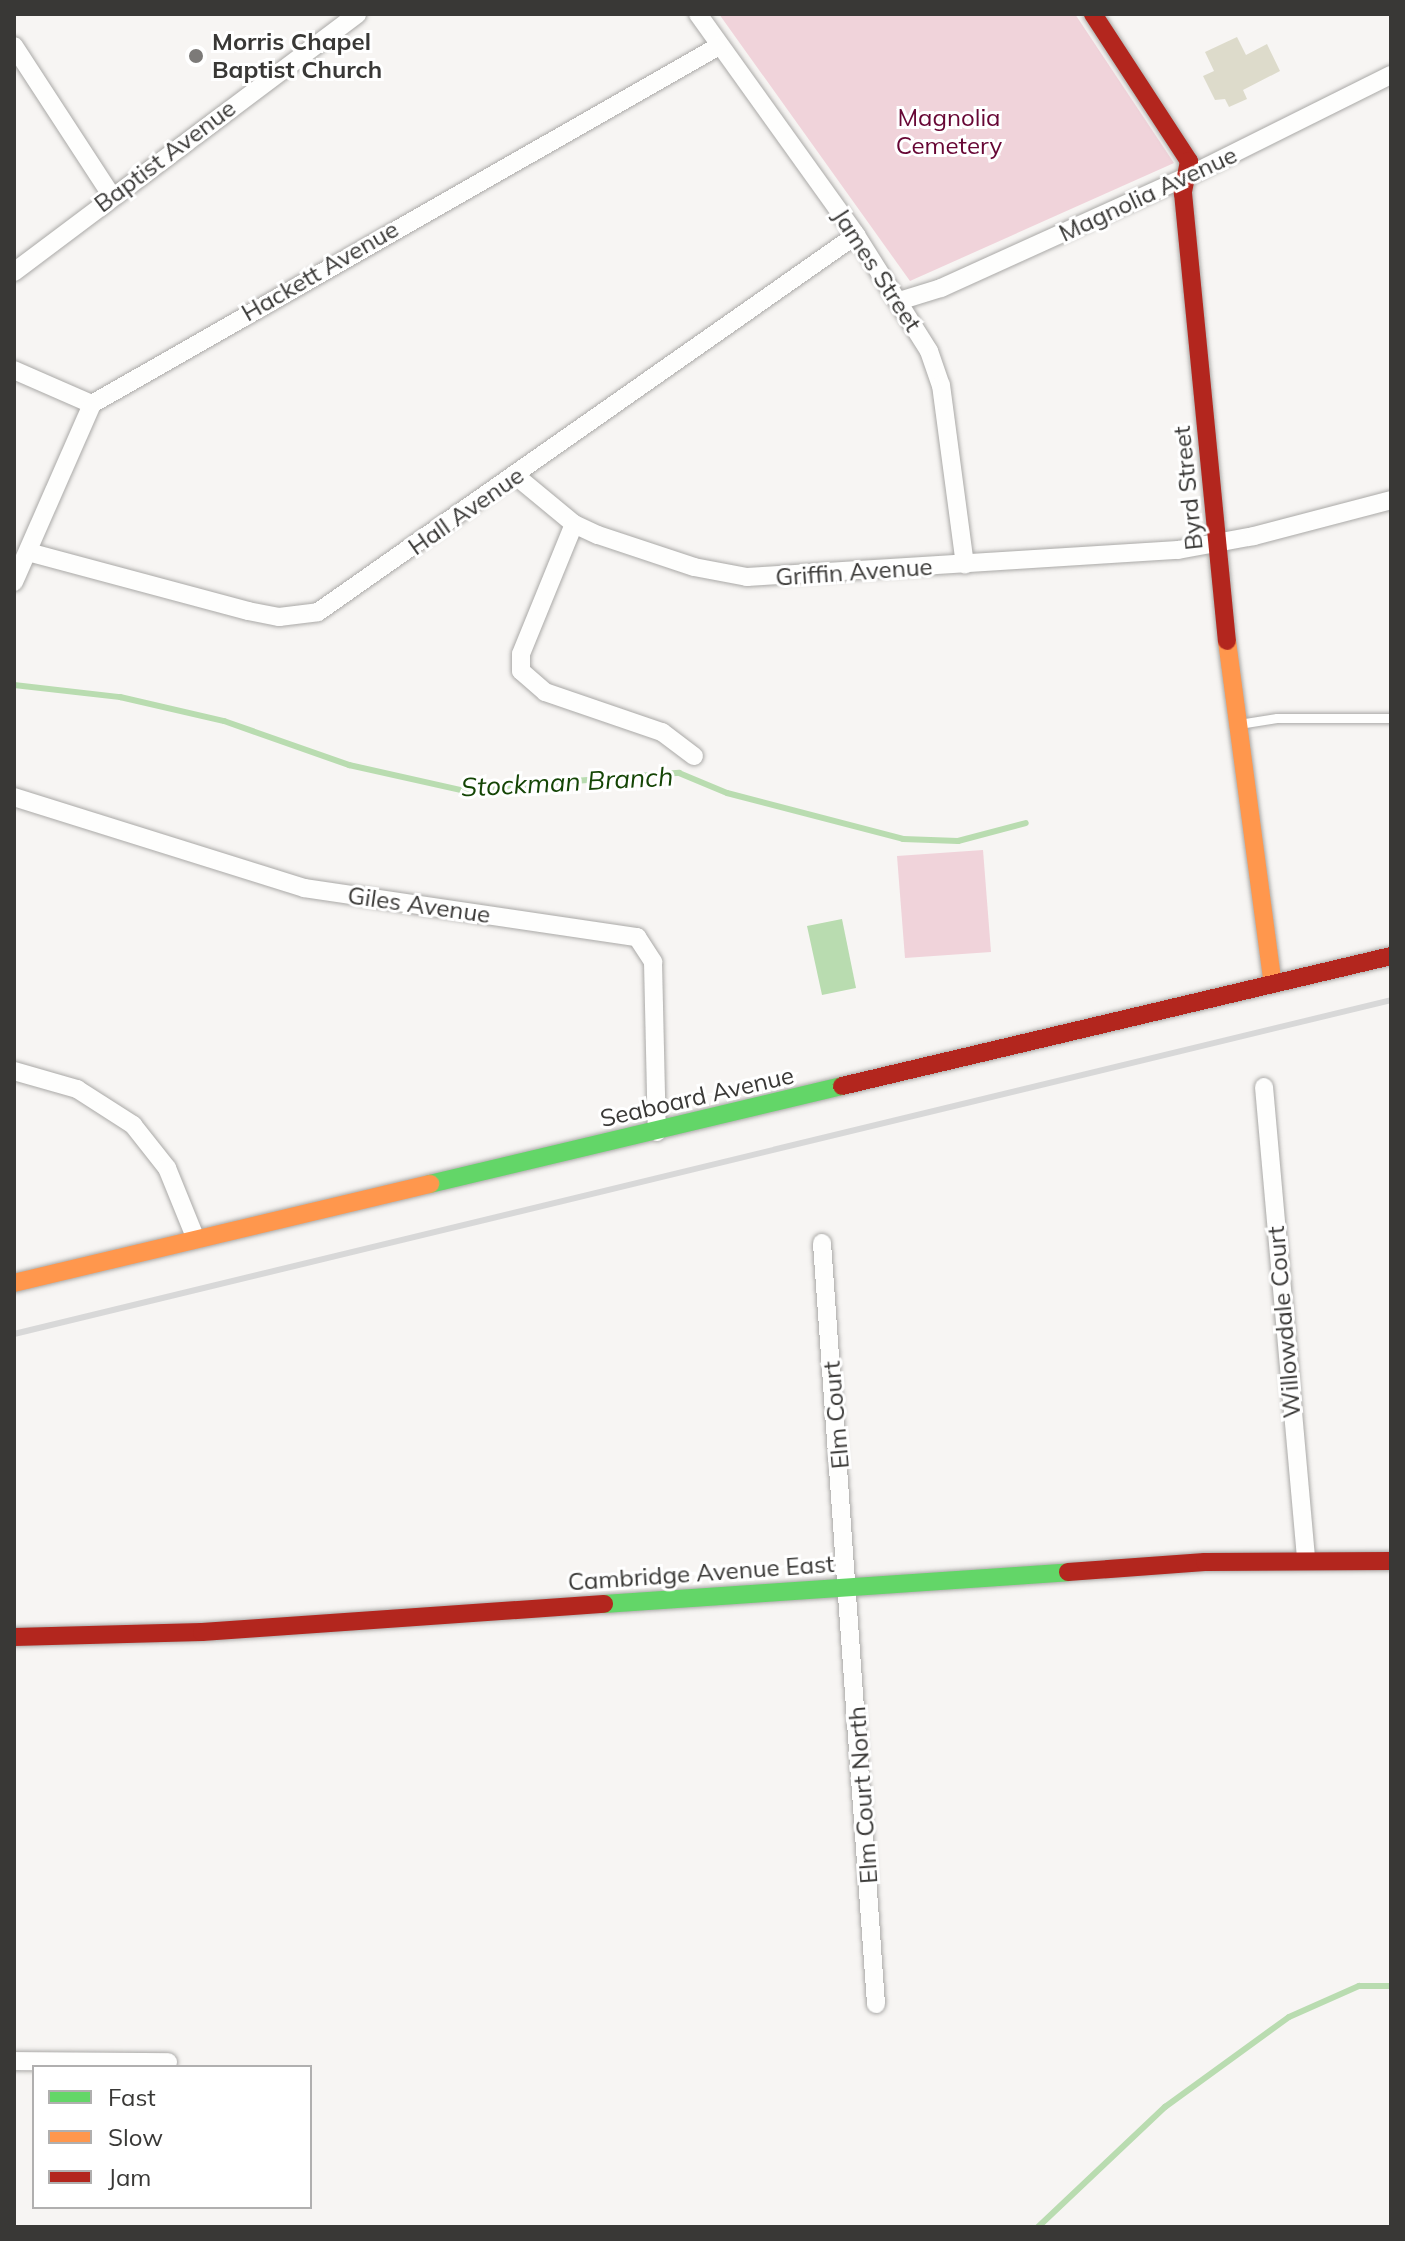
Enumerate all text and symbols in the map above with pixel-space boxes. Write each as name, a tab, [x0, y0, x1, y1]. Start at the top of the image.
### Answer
place label: Morris Chapel Baptist Church	[212, 28, 382, 84]
marker: Morris Chapel Baptist Church	[187, 47, 205, 65]
street label: Baptist Avenue	[89, 94, 241, 218]
park label: Magnolia Cemetery	[896, 104, 1002, 160]
street label: Magnolia Avenue	[1054, 140, 1242, 248]
street label: James Street	[827, 203, 927, 337]
street label: Hackett Avenue	[237, 215, 403, 327]
street label: Byrd Street	[1167, 425, 1209, 551]
street label: Hall Avenue	[403, 461, 529, 561]
street label: Griffin Avenue	[774, 552, 934, 592]
water label: Stockman Branch	[460, 761, 674, 803]
street label: Giles Avenue	[346, 881, 492, 929]
street label: Seaboard Avenue	[597, 1061, 797, 1133]
street label: Willowdale Court	[1261, 1225, 1307, 1419]
street label: Elm Court	[817, 1360, 855, 1470]
street label: Cambridge Avenue East	[567, 1549, 835, 1597]
street label: Elm Court North	[842, 1705, 884, 1885]
legend	[32, 2065, 312, 2209]
text: Fast	[108, 2082, 156, 2112]
text: Slow	[108, 2122, 163, 2152]
text: Jam	[108, 2162, 151, 2192]

